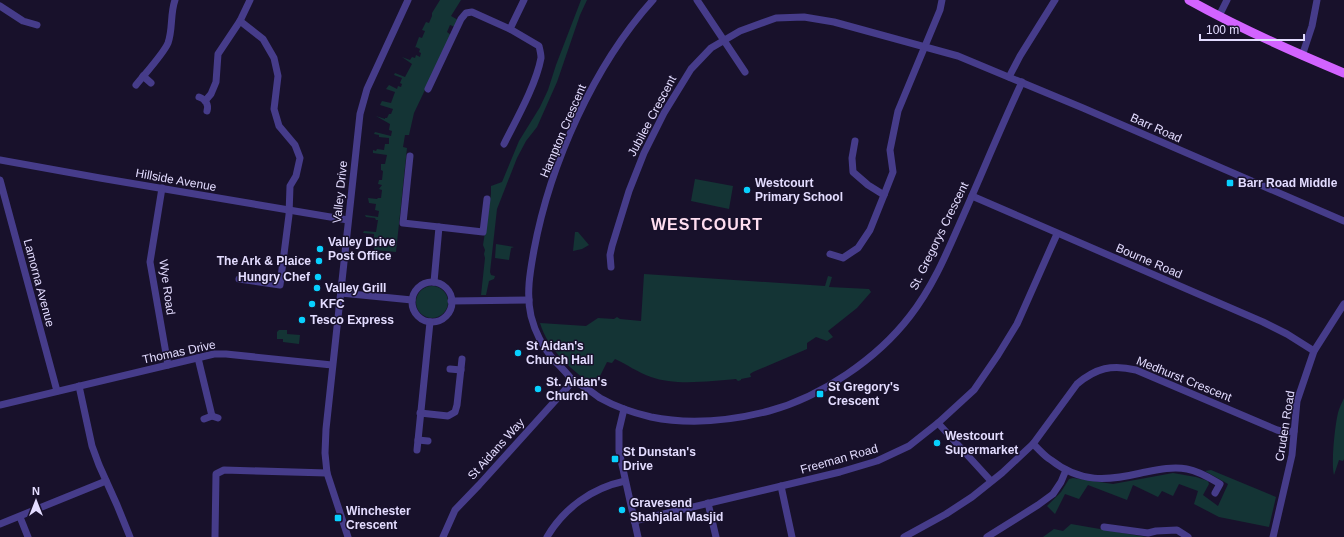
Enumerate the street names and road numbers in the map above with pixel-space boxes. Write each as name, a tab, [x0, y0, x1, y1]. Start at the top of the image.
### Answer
street label: Jubilee Crescent	[625, 73, 679, 159]
street label: Hampton Crescent	[537, 82, 589, 180]
street label: Barr Road	[1128, 110, 1184, 146]
street label: Valley Drive	[330, 160, 350, 224]
street label: Hillside Avenue	[134, 166, 218, 194]
street label: St. Gregorys Crescent	[907, 179, 972, 292]
street label: Lamorna Avenue	[21, 237, 58, 329]
street label: Bourne Road	[1114, 241, 1184, 281]
street label: Wye Road	[156, 258, 178, 316]
street label: Thomas Drive	[141, 337, 217, 367]
street label: Medhurst Crescent	[1134, 354, 1234, 405]
street label: Cruden Road	[1273, 390, 1297, 462]
street label: St Aidans Way	[465, 415, 527, 483]
street label: Freeman Road	[799, 441, 879, 477]

